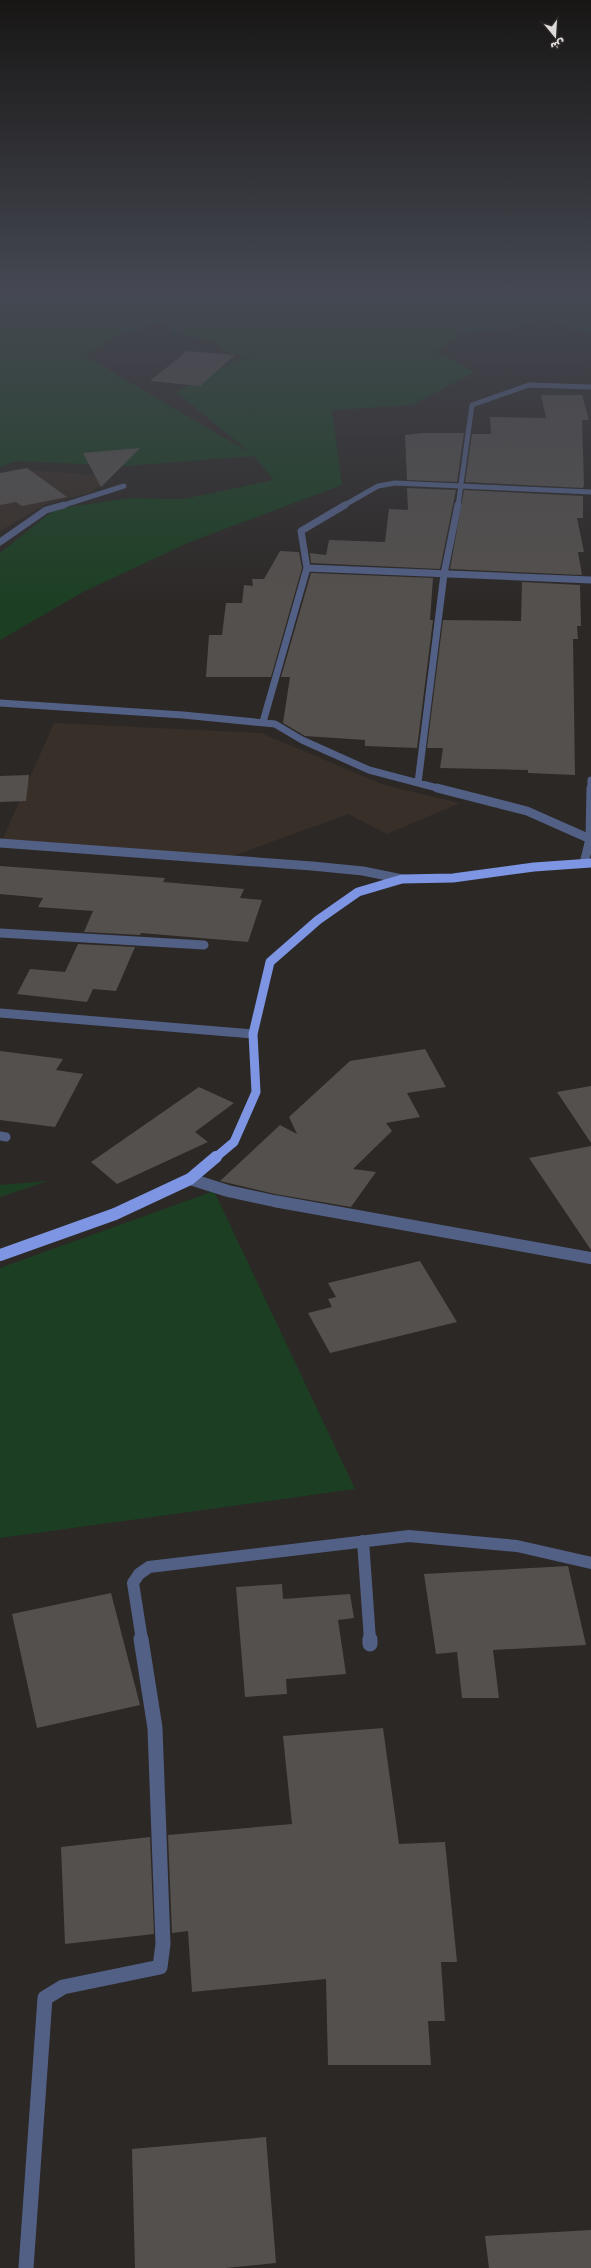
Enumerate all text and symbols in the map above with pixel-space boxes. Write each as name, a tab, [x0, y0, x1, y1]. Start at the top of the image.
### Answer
north arrow	[535, 16, 575, 56]
text: ش	[549, 37, 567, 54]

